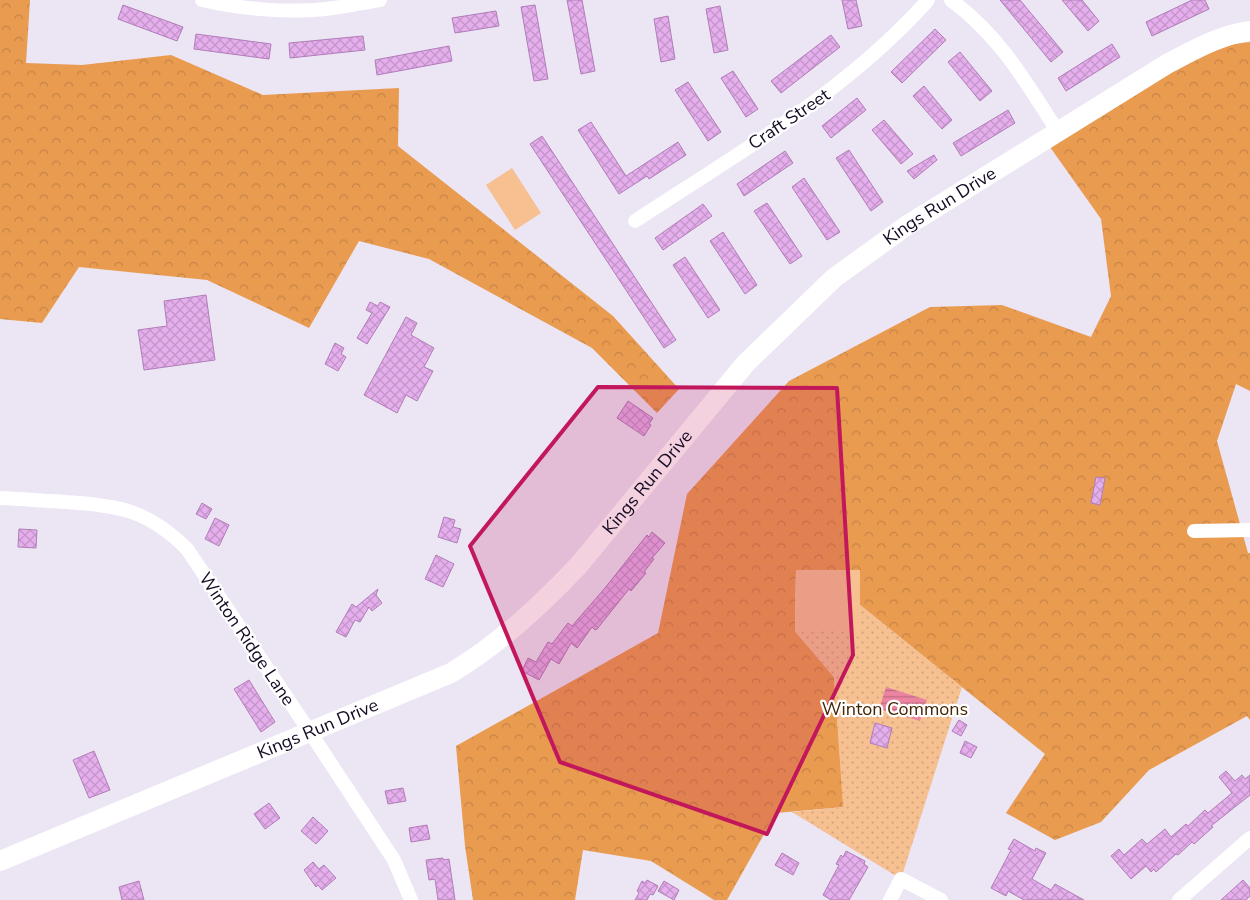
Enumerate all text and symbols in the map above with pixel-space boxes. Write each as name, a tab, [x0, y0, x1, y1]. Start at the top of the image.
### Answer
street label: Craft Street	[743, 82, 835, 155]
street label: Kings Run Drive	[878, 161, 1001, 251]
street label: Kings Run Drive	[597, 425, 698, 540]
street label: Winton Ridge Lane	[193, 568, 301, 710]
street label: Kings Run Drive	[253, 693, 382, 765]
park label: Winton Commons	[822, 697, 968, 721]

